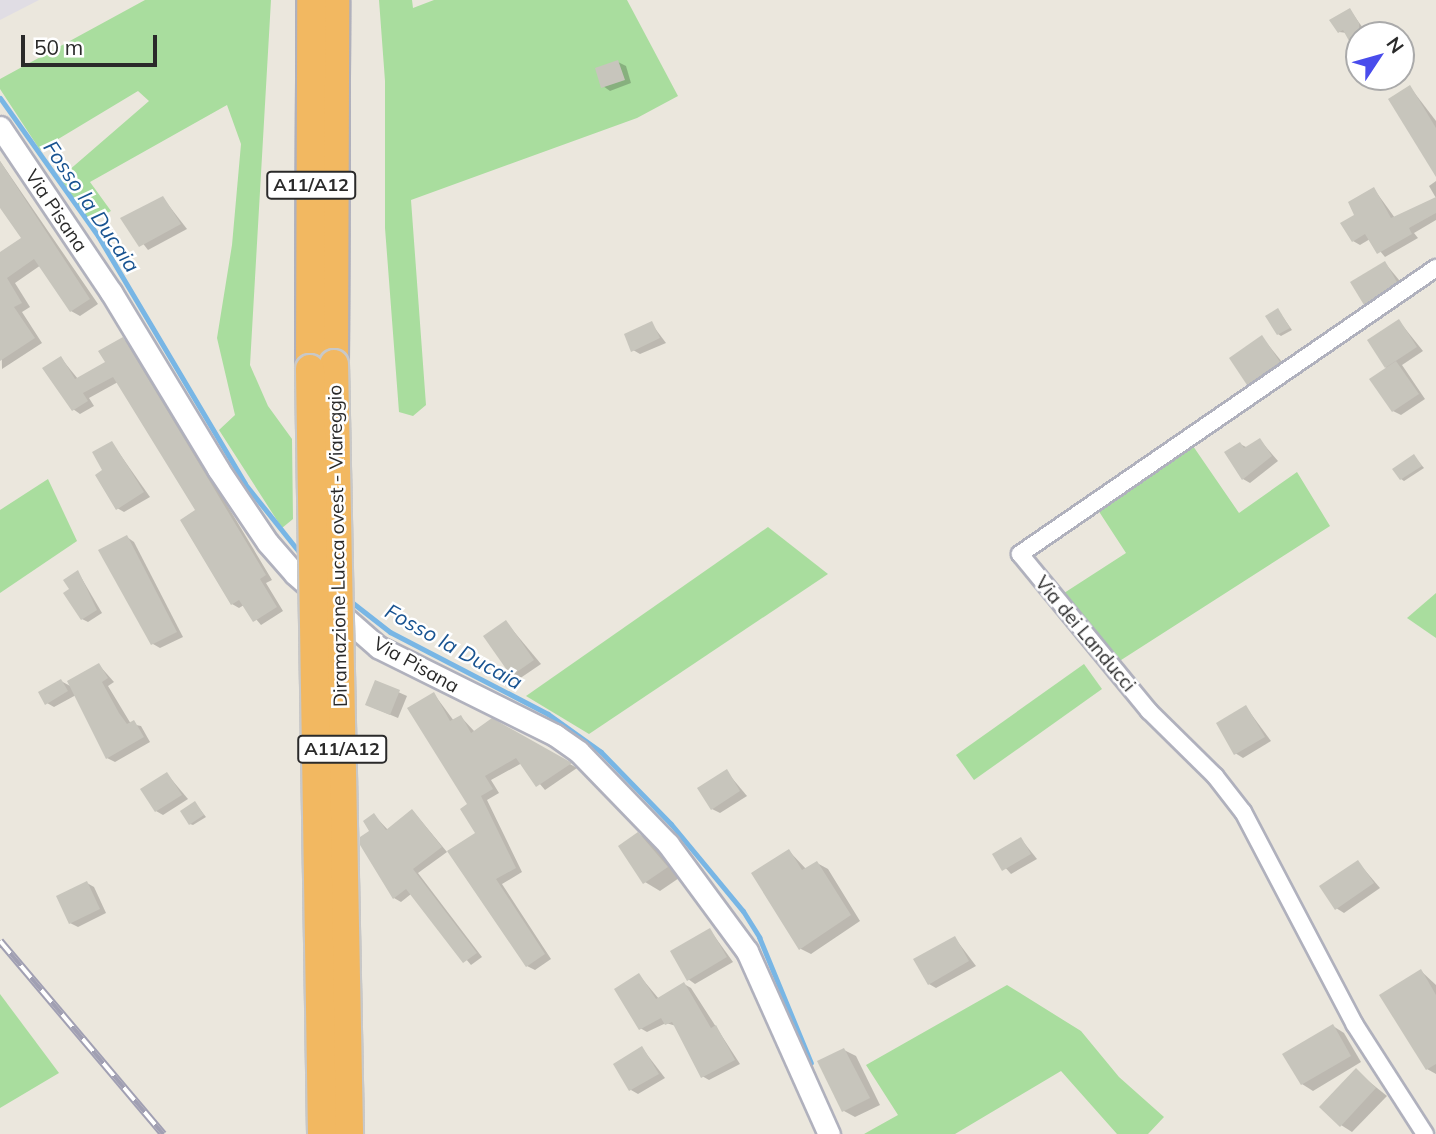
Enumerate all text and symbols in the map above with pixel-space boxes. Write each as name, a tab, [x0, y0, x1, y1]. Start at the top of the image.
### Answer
scale bar	[24, 21, 161, 65]
north arrow	[1345, 21, 1415, 91]
text: N	[1381, 32, 1409, 58]
text: 50 m	[34, 34, 83, 60]
water label: Fosso la Ducaia	[39, 135, 145, 277]
street label: Via Pisana	[20, 165, 92, 257]
road number: A11/A12	[266, 170, 356, 200]
street label: Diramazione Lucca ovest - Viareggio	[324, 385, 352, 707]
street label: Via dei Landucci	[1030, 572, 1140, 696]
water label: Fosso la Ducaia	[381, 598, 527, 694]
street label: Via Pisana	[369, 632, 463, 698]
road number: A11/A12	[296, 734, 388, 764]

